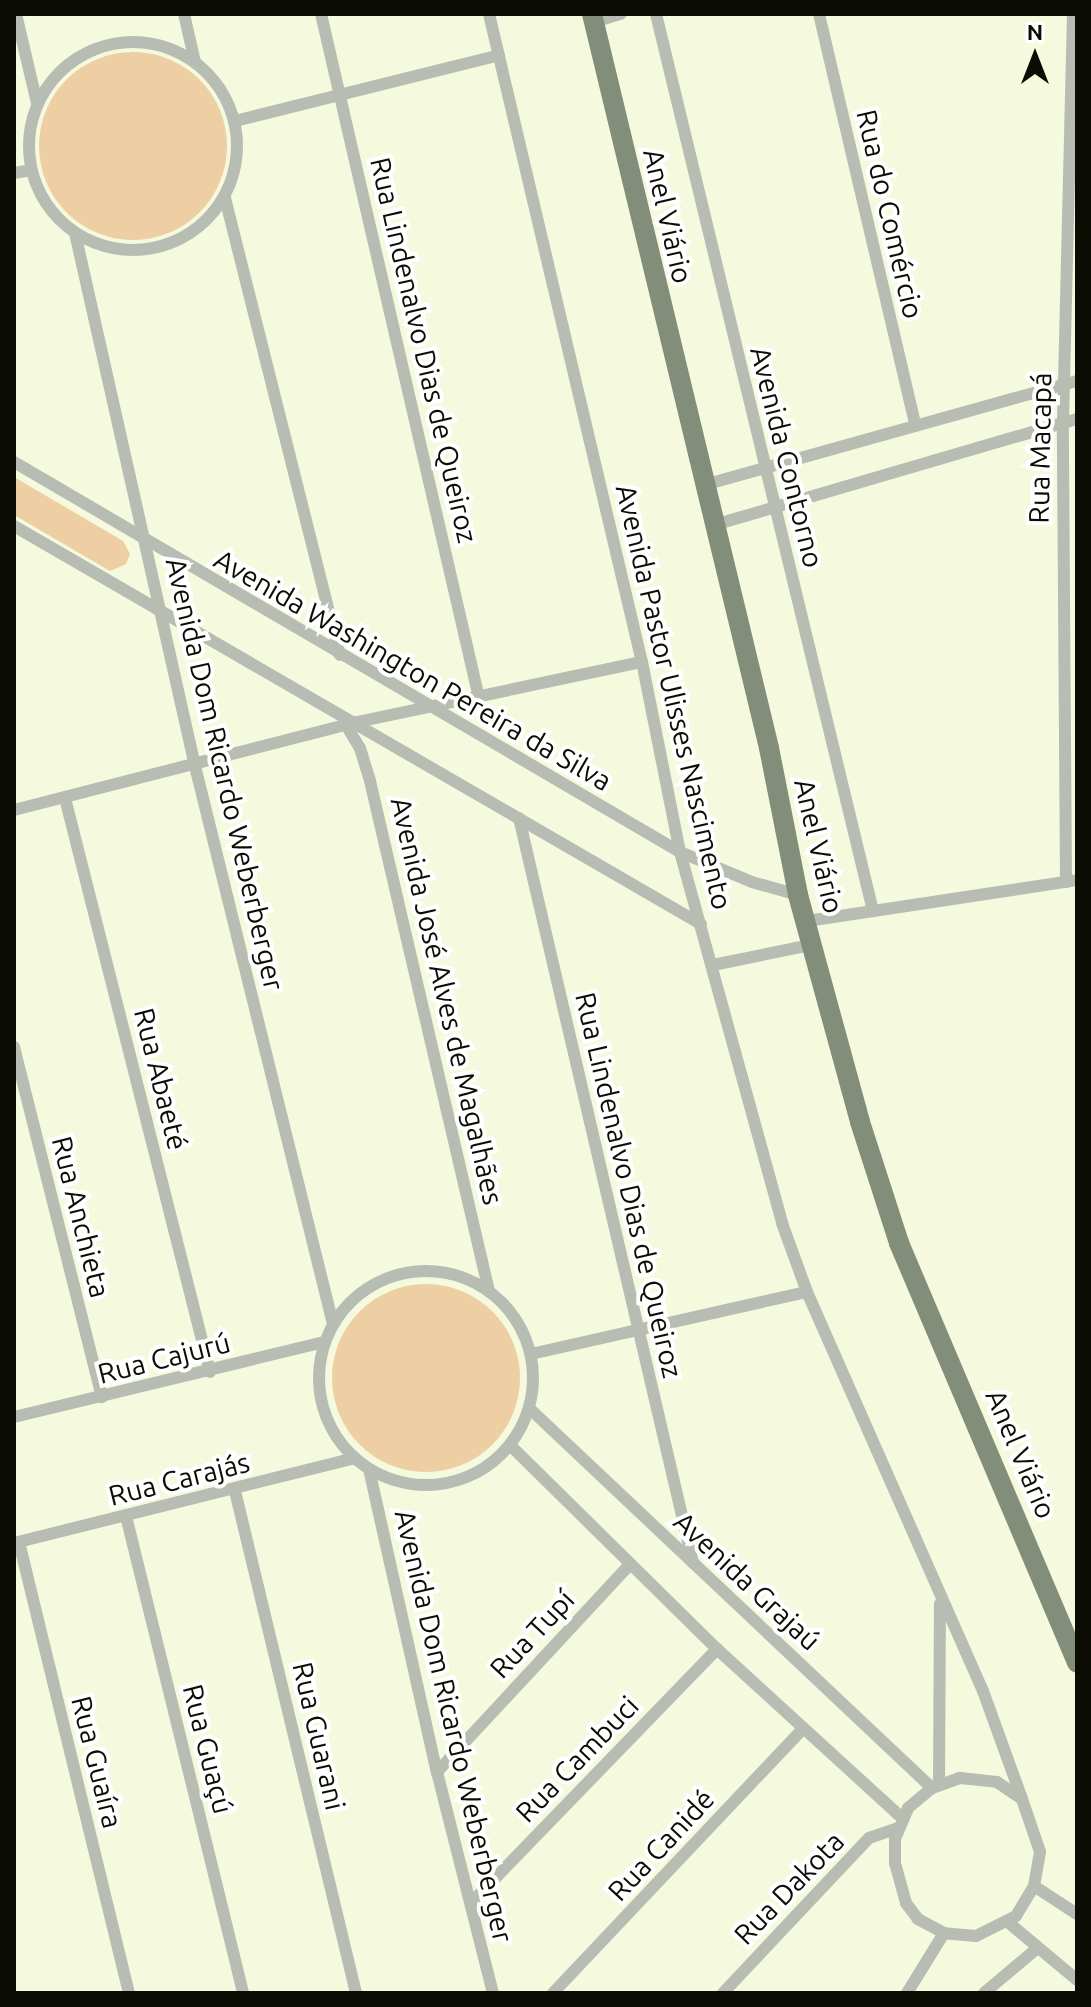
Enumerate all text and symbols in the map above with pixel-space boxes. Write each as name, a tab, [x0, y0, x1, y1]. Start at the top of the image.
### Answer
north arrow	[995, 16, 1075, 96]
text: N	[1027, 19, 1043, 44]
street label: Rua do Comércio	[850, 106, 930, 322]
street label: Anel Viário	[636, 145, 700, 287]
street label: Rua Lindenalvo Dias de Queiroz	[363, 154, 485, 546]
street label: Avenida Contorno	[743, 343, 831, 571]
street label: Rua Macapá	[1022, 372, 1058, 524]
street label: Avenida Pastor Ulisses Nascimento	[609, 481, 739, 913]
street label: Avenida Washington Pereira da Silva	[208, 542, 618, 798]
street label: Avenida Dom Ricardo Weberberger	[159, 554, 291, 994]
street label: Anel Viário	[787, 775, 851, 917]
street label: Avenida José Alves de Magalhães	[384, 794, 510, 1208]
street label: Rua Lindenalvo Dias de Queiroz	[568, 989, 690, 1381]
street label: Rua Abaeté	[127, 1005, 195, 1153]
street label: Rua Anchieta	[45, 1133, 117, 1301]
street label: Rua Cajurú	[94, 1325, 234, 1391]
street label: Anel Viário	[979, 1384, 1063, 1524]
street label: Rua Carajás	[105, 1445, 253, 1513]
street label: Avenida Grajaú	[667, 1505, 827, 1657]
street label: Avenida Dom Ricardo Weberberger	[388, 1506, 520, 1946]
street label: Rua Tupí	[483, 1583, 581, 1685]
street label: Rua Guarani	[286, 1659, 352, 1813]
street label: Rua Guaçú	[176, 1681, 240, 1817]
street label: Rua Cambuci	[509, 1689, 645, 1829]
street label: Rua Guaíra	[64, 1692, 130, 1832]
street label: Rua Canidé	[601, 1782, 721, 1908]
street label: Rua Dakota	[727, 1825, 851, 1951]

